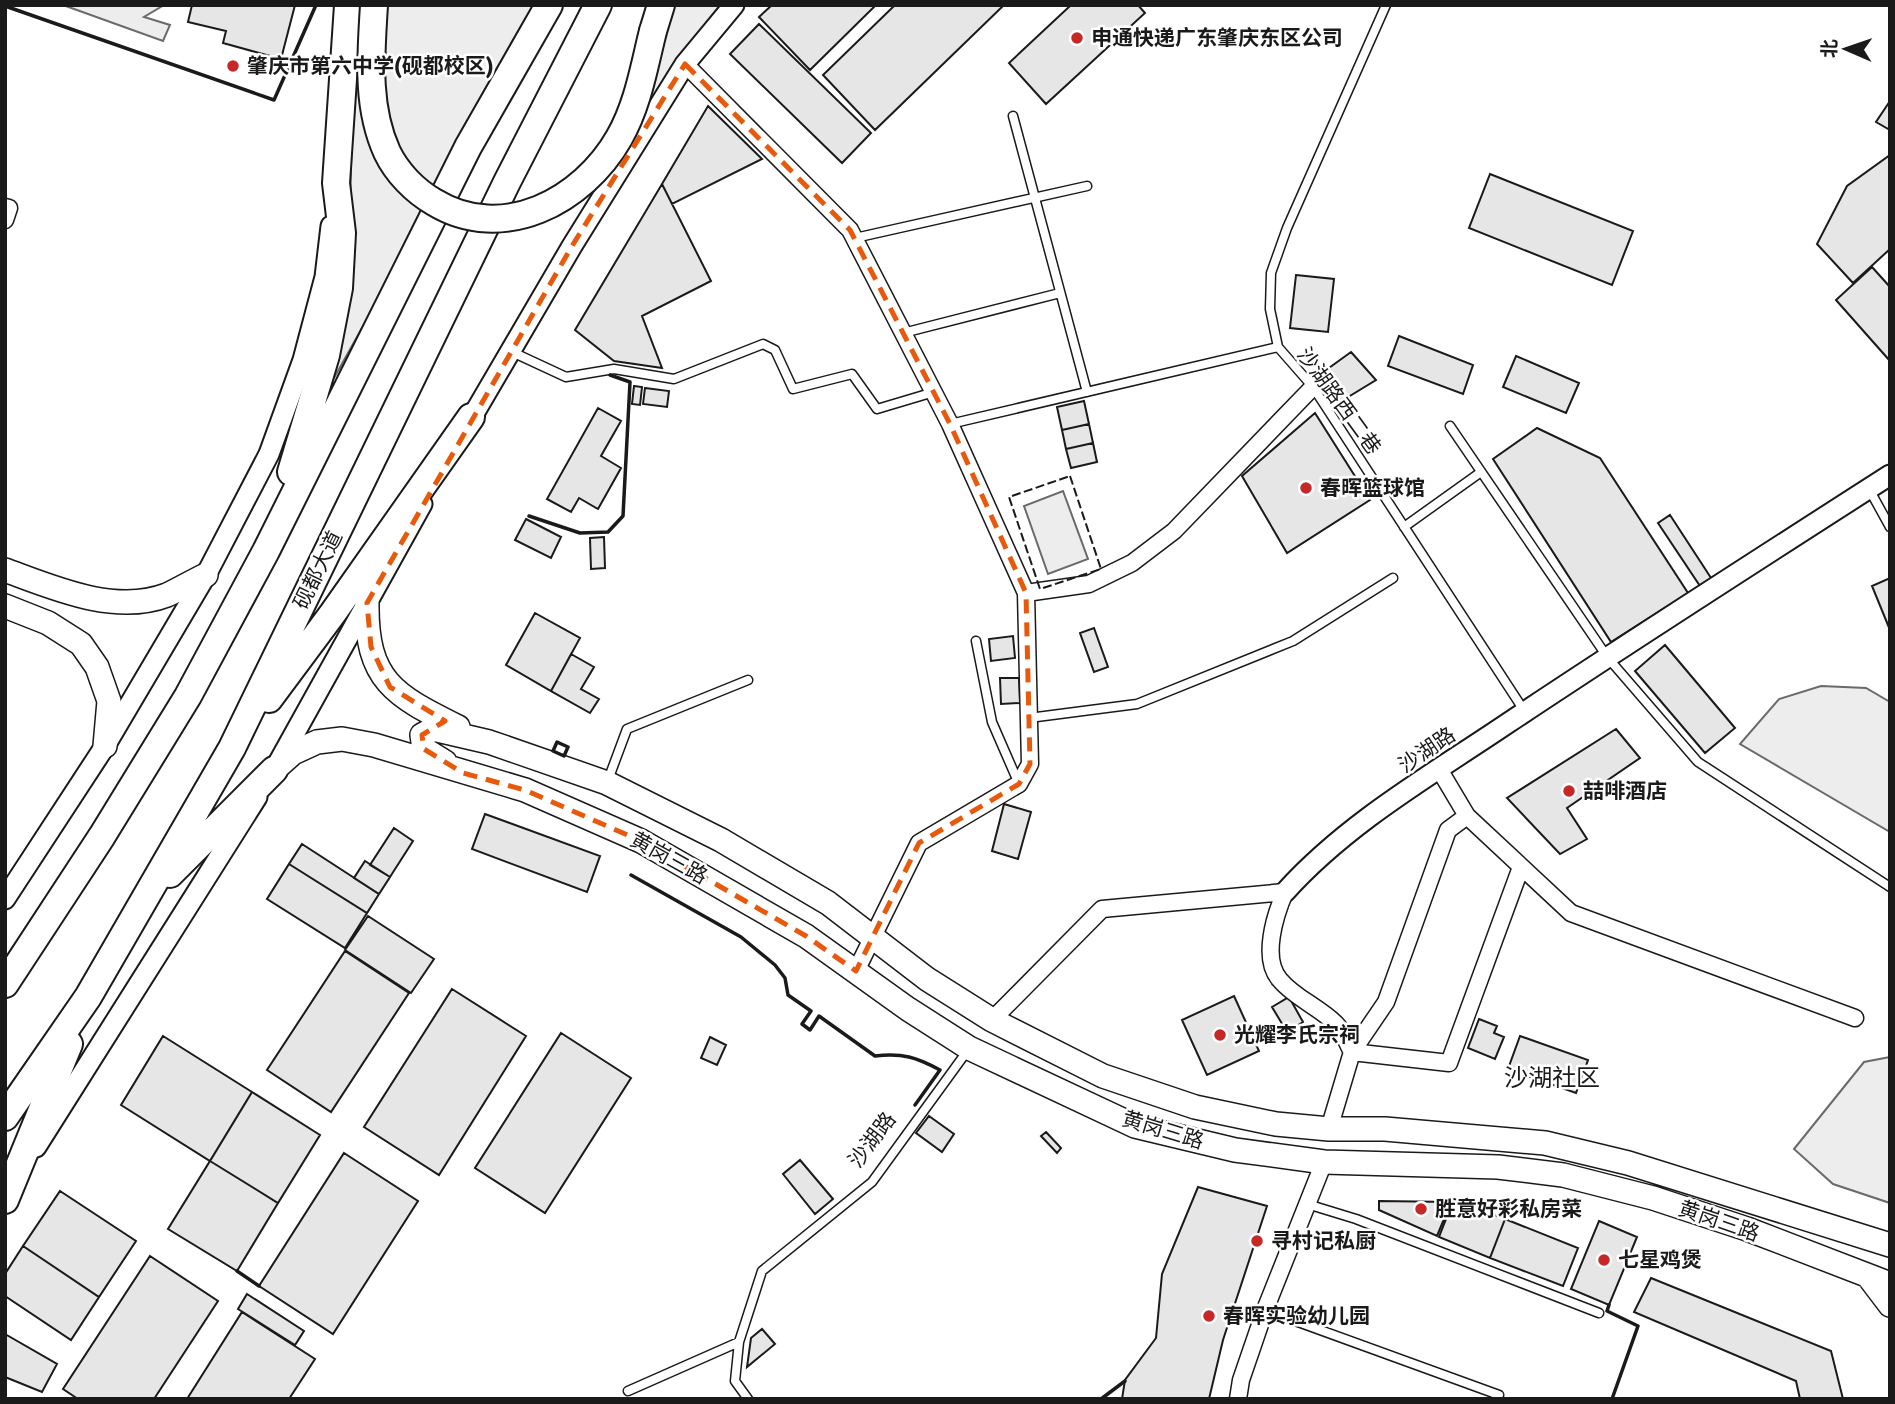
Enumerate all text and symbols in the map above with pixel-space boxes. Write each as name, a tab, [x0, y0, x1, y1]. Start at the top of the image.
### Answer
north arrow	[1811, 14, 1881, 84]
place label: 申通快递广东肇庆东区公司	[1091, 25, 1343, 51]
marker: 申通快递广东肇庆东区公司	[1069, 30, 1085, 46]
text: 北	[1818, 39, 1842, 58]
place label: 肇庆市第六中学(砚都校区)	[247, 53, 494, 79]
marker: 肇庆市第六中学(砚都校区)	[225, 58, 241, 74]
street label: 沙湖路西二巷	[1291, 342, 1387, 460]
place label: 春晖篮球馆	[1320, 475, 1425, 501]
marker: 春晖篮球馆	[1298, 480, 1314, 496]
street label: 砚都大道	[288, 527, 348, 613]
street label: 沙湖路	[1394, 722, 1460, 778]
place label: 喆啡酒店	[1583, 778, 1667, 804]
marker: 喆啡酒店	[1561, 783, 1577, 799]
street label: 黄岗三路	[626, 826, 712, 890]
place label: 光耀李氏宗祠	[1234, 1022, 1360, 1048]
marker: 光耀李氏宗祠	[1212, 1027, 1228, 1043]
district label: 沙湖社区	[1504, 1063, 1600, 1093]
street label: 黄岗三路	[1119, 1105, 1207, 1155]
street label: 沙湖路	[843, 1107, 901, 1173]
street label: 黄岗三路	[1675, 1195, 1763, 1247]
place label: 胜意好彩私房菜	[1435, 1196, 1582, 1222]
marker: 胜意好彩私房菜	[1413, 1201, 1429, 1217]
place label: 寻村记私厨	[1271, 1228, 1376, 1254]
marker: 寻村记私厨	[1249, 1233, 1265, 1249]
place label: 七星鸡煲	[1618, 1247, 1702, 1273]
marker: 七星鸡煲	[1596, 1252, 1612, 1268]
place label: 春晖实验幼儿园	[1223, 1303, 1370, 1329]
marker: 春晖实验幼儿园	[1201, 1308, 1217, 1324]

